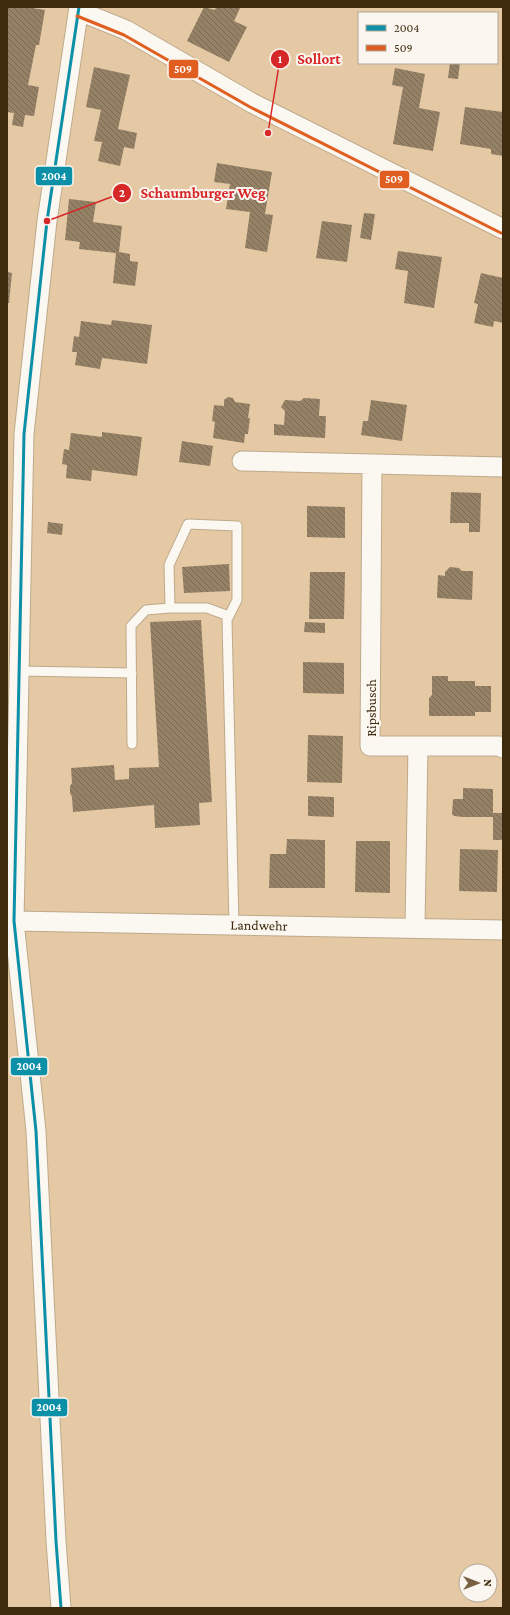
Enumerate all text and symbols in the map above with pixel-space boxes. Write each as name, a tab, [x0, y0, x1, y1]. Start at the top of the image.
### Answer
legend	[358, 12, 498, 64]
text: 2004	[394, 21, 419, 35]
text: 509	[394, 41, 413, 55]
callout: Sollort	[270, 46, 349, 73]
text: Sollort	[297, 51, 341, 67]
text: 1	[278, 52, 283, 66]
line badge: 509	[168, 59, 199, 79]
text: 509	[174, 63, 192, 75]
line badge: 2004	[35, 166, 73, 186]
text: 2004	[42, 170, 67, 182]
line badge: 509	[379, 170, 410, 189]
text: 509	[385, 173, 403, 185]
callout: Schaumburger Weg	[112, 179, 274, 206]
text: Schaumburger Weg	[140, 185, 266, 201]
text: 2	[119, 186, 125, 200]
street label: Ripsbusch	[363, 679, 379, 737]
street label: Landwehr	[230, 917, 288, 933]
line badge: 2004	[10, 1057, 48, 1076]
text: 2004	[17, 1060, 42, 1072]
line badge: 2004	[31, 1398, 68, 1417]
text: 2004	[37, 1401, 62, 1413]
north arrow	[458, 1563, 498, 1603]
text: N	[482, 1579, 494, 1587]

